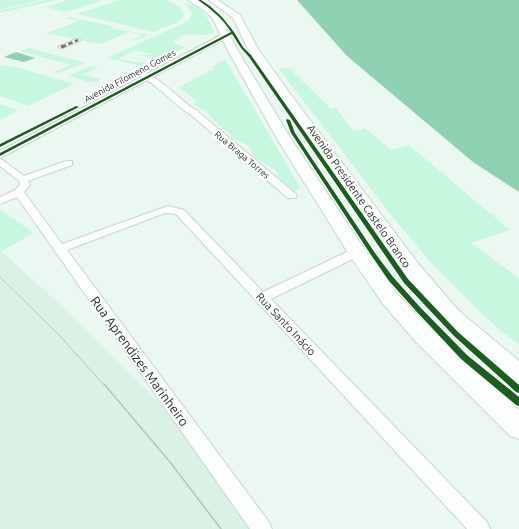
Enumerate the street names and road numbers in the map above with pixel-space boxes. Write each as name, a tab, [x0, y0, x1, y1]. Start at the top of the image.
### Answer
street label: Avenida Filomeno Gomes	[83, 48, 177, 104]
street label: Avenida Presidente Castelo Branco	[305, 122, 413, 270]
street label: Rua Braga Torres	[213, 129, 272, 181]
street label: Rua Santo Inácio	[254, 290, 318, 358]
street label: Rua Aprendizes Marinheiro	[88, 293, 192, 429]

